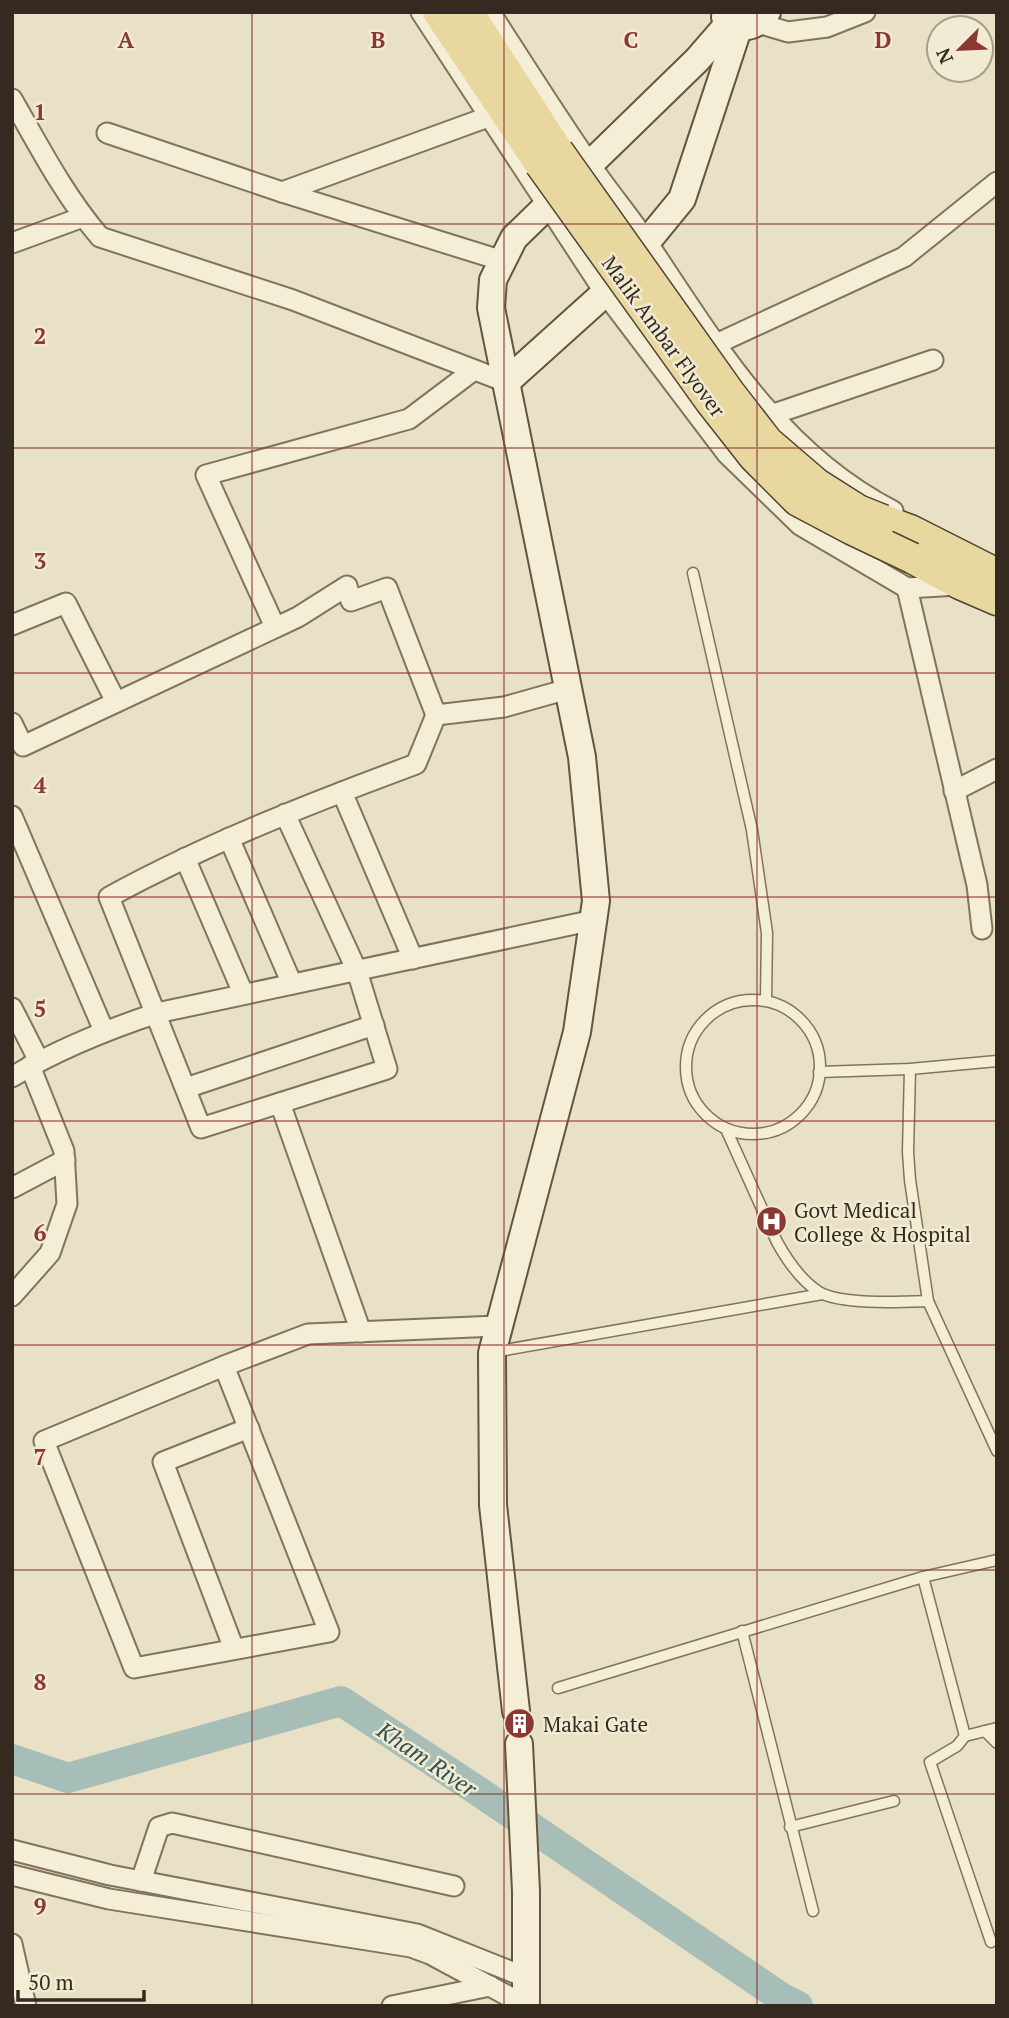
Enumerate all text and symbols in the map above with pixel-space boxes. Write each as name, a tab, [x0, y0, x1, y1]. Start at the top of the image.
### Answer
north arrow	[925, 14, 995, 84]
text: A	[118, 24, 135, 55]
text: B	[371, 24, 386, 55]
text: C	[624, 24, 639, 55]
text: D	[875, 24, 892, 55]
text: N	[929, 44, 958, 68]
text: 1	[34, 96, 47, 127]
street label: Malik Ambar Flyover	[596, 250, 732, 422]
text: 2	[34, 320, 47, 351]
text: 3	[34, 545, 47, 576]
text: 4	[34, 769, 47, 800]
text: 5	[34, 993, 47, 1024]
place label: Govt Medical College & Hospital	[794, 1196, 971, 1248]
hospital icon: Govt Medical College & Hospital	[754, 1205, 788, 1239]
text: 6	[34, 1217, 47, 1248]
text: 7	[34, 1441, 47, 1472]
text: 8	[34, 1666, 47, 1697]
building icon: Makai Gate	[503, 1707, 537, 1741]
place label: Makai Gate	[543, 1710, 648, 1738]
water label: Kham River	[370, 1714, 484, 1804]
text: 9	[34, 1890, 47, 1921]
scale bar	[18, 1958, 144, 2002]
text: 50 m	[28, 1968, 74, 1996]

